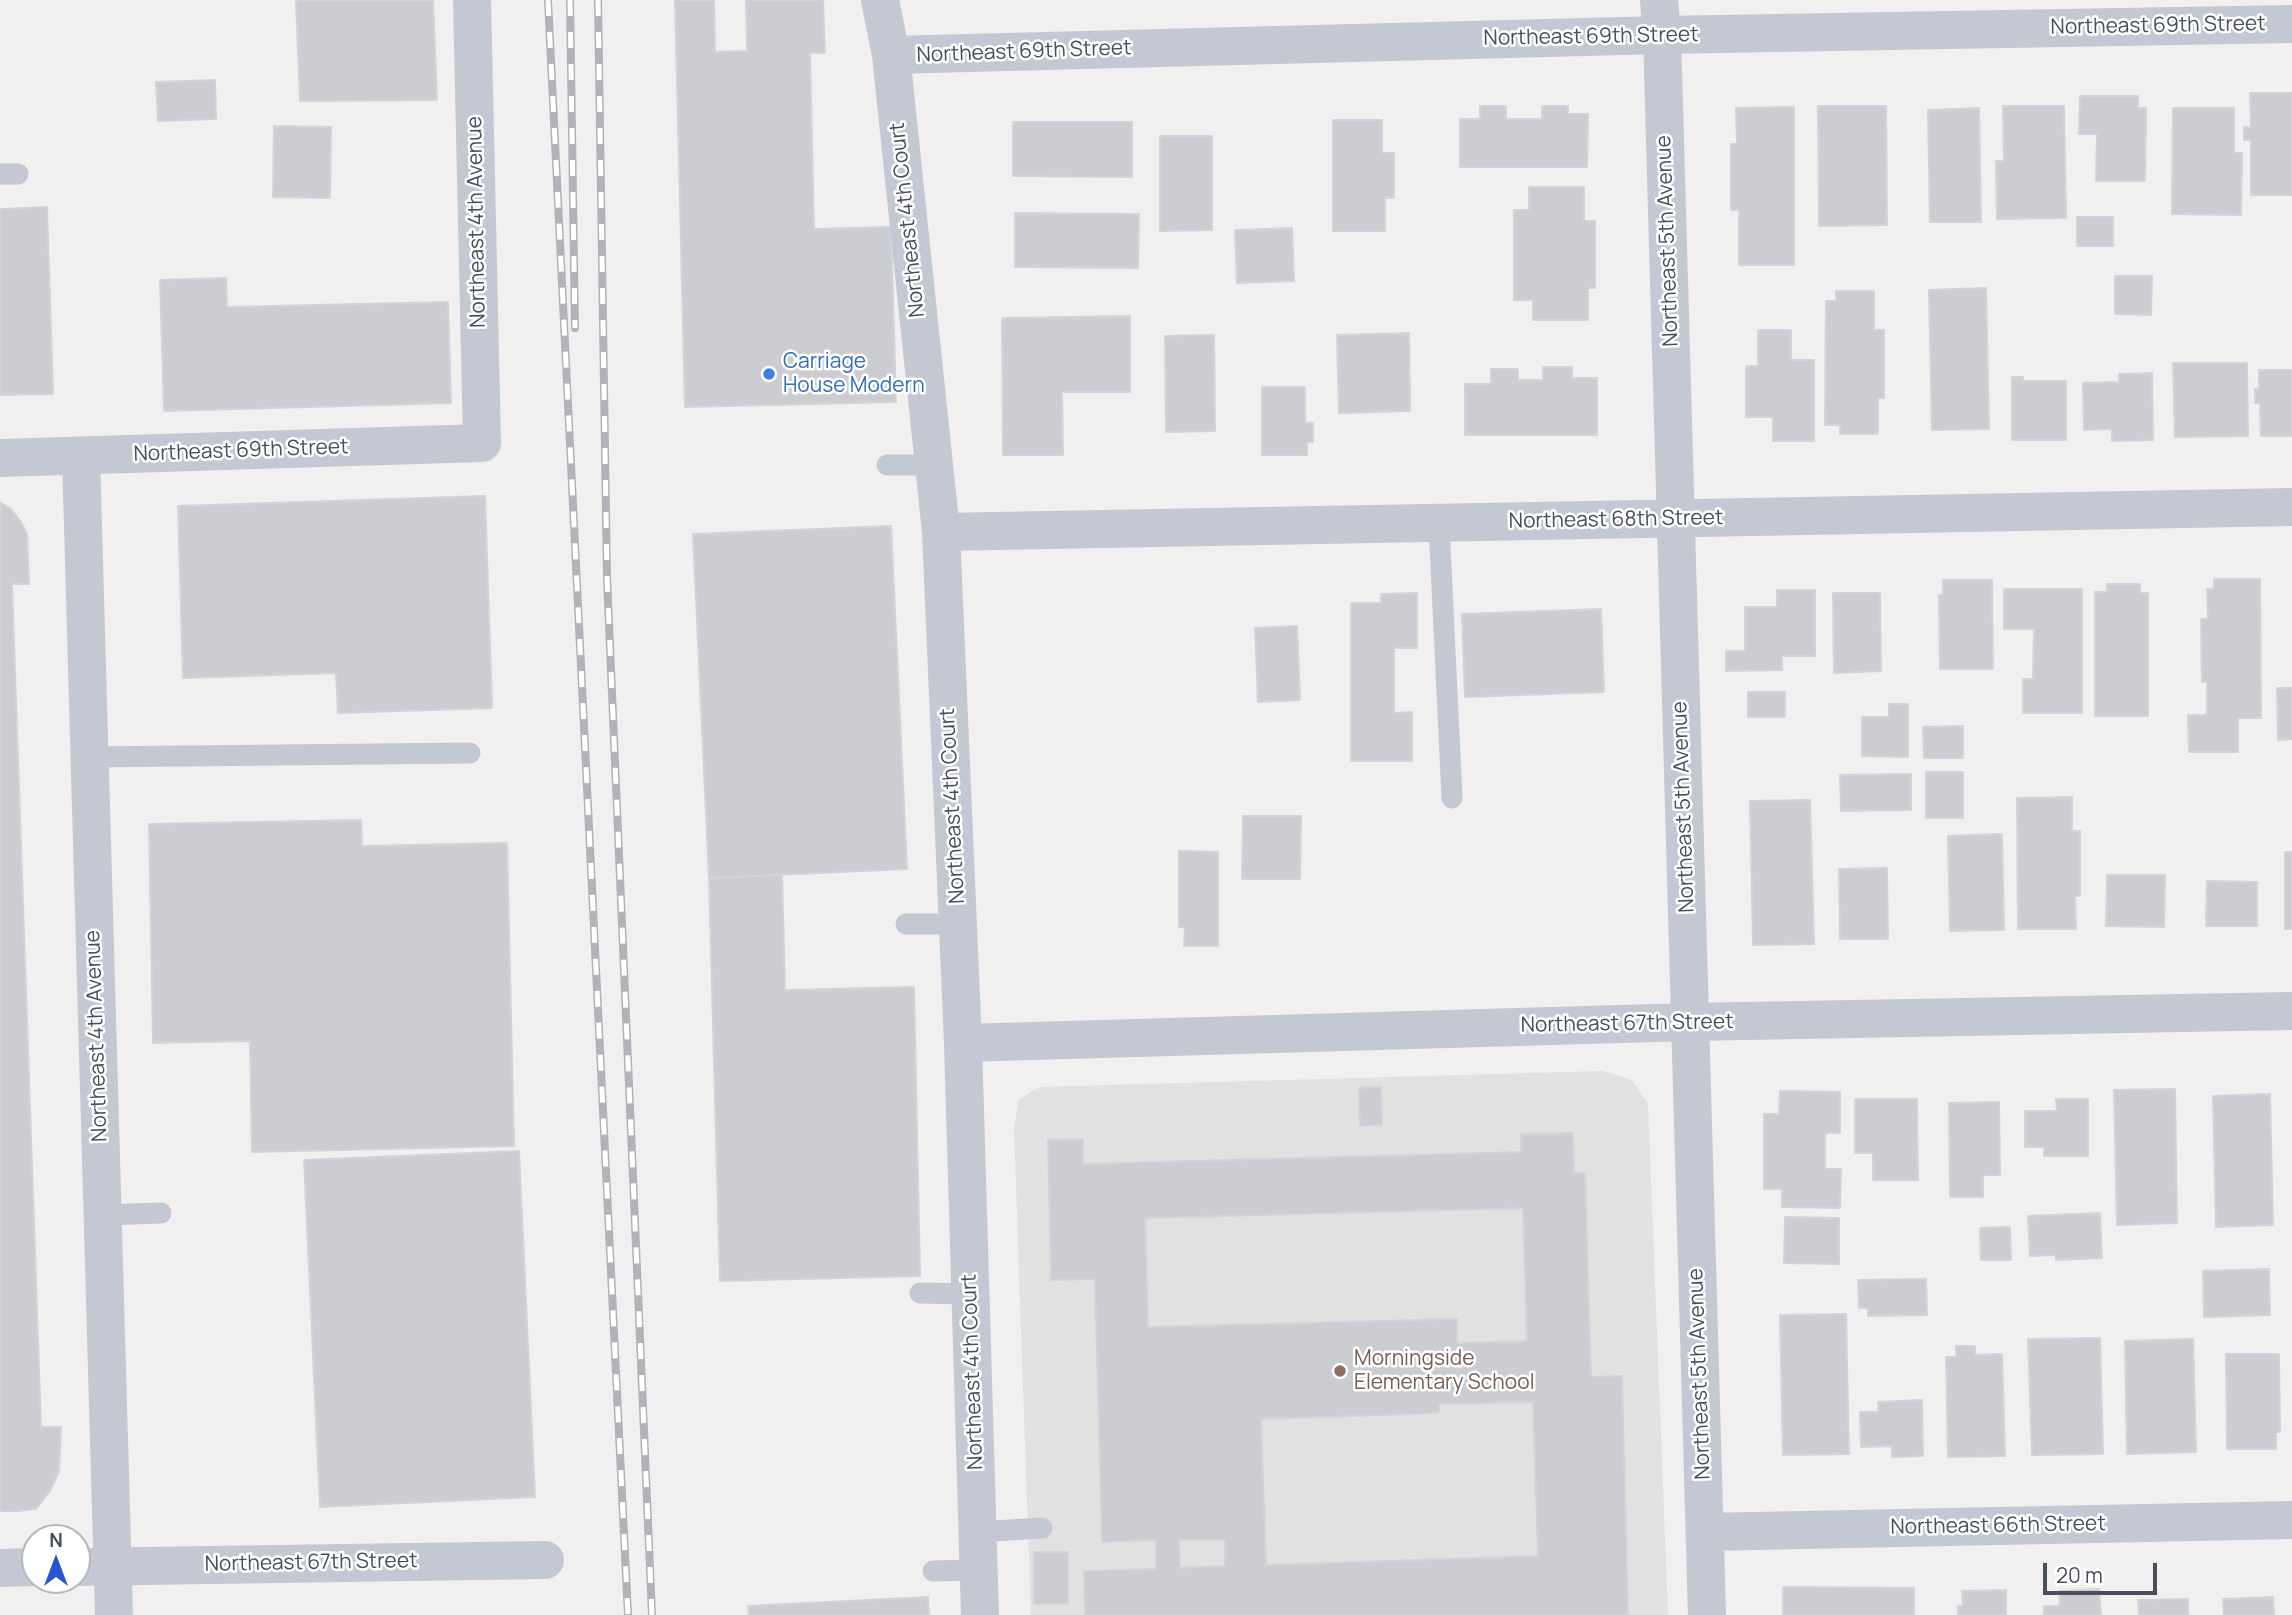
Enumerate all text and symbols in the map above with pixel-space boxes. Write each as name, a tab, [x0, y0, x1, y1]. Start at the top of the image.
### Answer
street label: Northeast 69th Street	[2050, 12, 2266, 40]
street label: Northeast 69th Street	[1483, 23, 1699, 51]
street label: Northeast 69th Street	[916, 36, 1132, 68]
street label: Northeast 4th Avenue	[463, 116, 491, 328]
street label: Northeast 4th Court	[885, 121, 931, 319]
street label: Northeast 5th Avenue	[1652, 135, 1684, 347]
place label: Carriage House Modern	[783, 349, 925, 399]
marker: Carriage House Modern	[761, 366, 777, 382]
street label: Northeast 69th Street	[133, 435, 349, 467]
street label: Northeast 68th Street	[1508, 506, 1724, 534]
street label: Northeast 5th Avenue	[1668, 701, 1700, 913]
street label: Northeast 4th Court	[935, 707, 971, 905]
street label: Northeast 4th Avenue	[81, 930, 113, 1142]
street label: Northeast 67th Street	[1520, 1010, 1734, 1038]
street label: Northeast 5th Avenue	[1684, 1268, 1716, 1480]
street label: Northeast 4th Court	[957, 1274, 989, 1470]
place label: Morningside Elementary School	[1354, 1346, 1535, 1396]
marker: Morningside Elementary School	[1332, 1363, 1348, 1379]
street label: Northeast 66th Street	[1890, 1512, 2106, 1540]
north arrow	[21, 1524, 91, 1594]
text: N	[49, 1527, 63, 1553]
scale bar	[2047, 1548, 2161, 1592]
street label: Northeast 67th Street	[204, 1549, 418, 1577]
text: 20 m	[2056, 1561, 2103, 1589]

